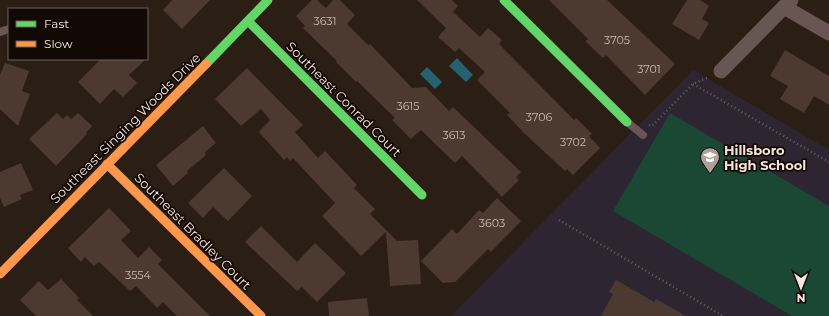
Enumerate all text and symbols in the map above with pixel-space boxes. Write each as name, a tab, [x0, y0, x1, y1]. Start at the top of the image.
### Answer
legend	[8, 8, 148, 60]
house number: 3631	[313, 14, 337, 28]
text: Fast	[44, 16, 69, 31]
house number: 3705	[604, 33, 630, 47]
text: Slow	[44, 36, 73, 51]
street label: Southeast Conrad Court	[283, 38, 405, 160]
street label: Southeast Singing Woods Drive	[47, 50, 203, 206]
house number: 3701	[637, 62, 661, 76]
house number: 3615	[396, 99, 420, 113]
house number: 3706	[526, 110, 552, 124]
house number: 3613	[442, 128, 466, 142]
house number: 3702	[560, 135, 586, 149]
place label: Hillsboro High School	[724, 142, 806, 173]
school or university icon: Hillsboro High School	[699, 146, 721, 174]
street label: Southeast Bradley Court	[131, 169, 255, 293]
house number: 3603	[479, 216, 505, 230]
house number: 3554	[125, 268, 152, 282]
north arrow	[781, 268, 821, 308]
text: N	[797, 291, 805, 305]

